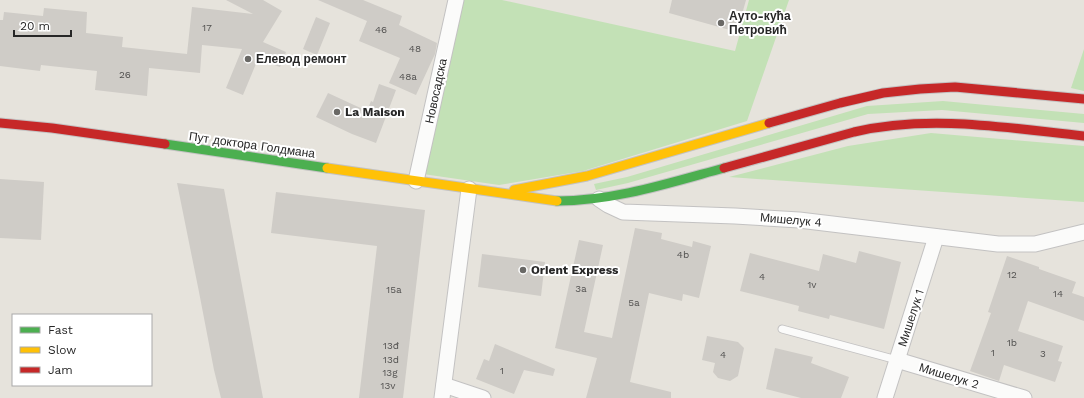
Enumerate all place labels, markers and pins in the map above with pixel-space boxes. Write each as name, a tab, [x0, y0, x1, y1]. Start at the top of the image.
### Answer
place label: Ауто-кућа Петровић	[729, 9, 791, 37]
marker: Ауто-кућа Петровић	[716, 18, 726, 28]
place label: Елевод ремонт	[256, 52, 347, 66]
marker: Елевод ремонт	[243, 54, 253, 64]
place label: La Maison	[345, 105, 405, 119]
marker: La Maison	[332, 107, 342, 117]
place label: Orient Express	[531, 263, 619, 277]
marker: Orient Express	[518, 265, 528, 275]

